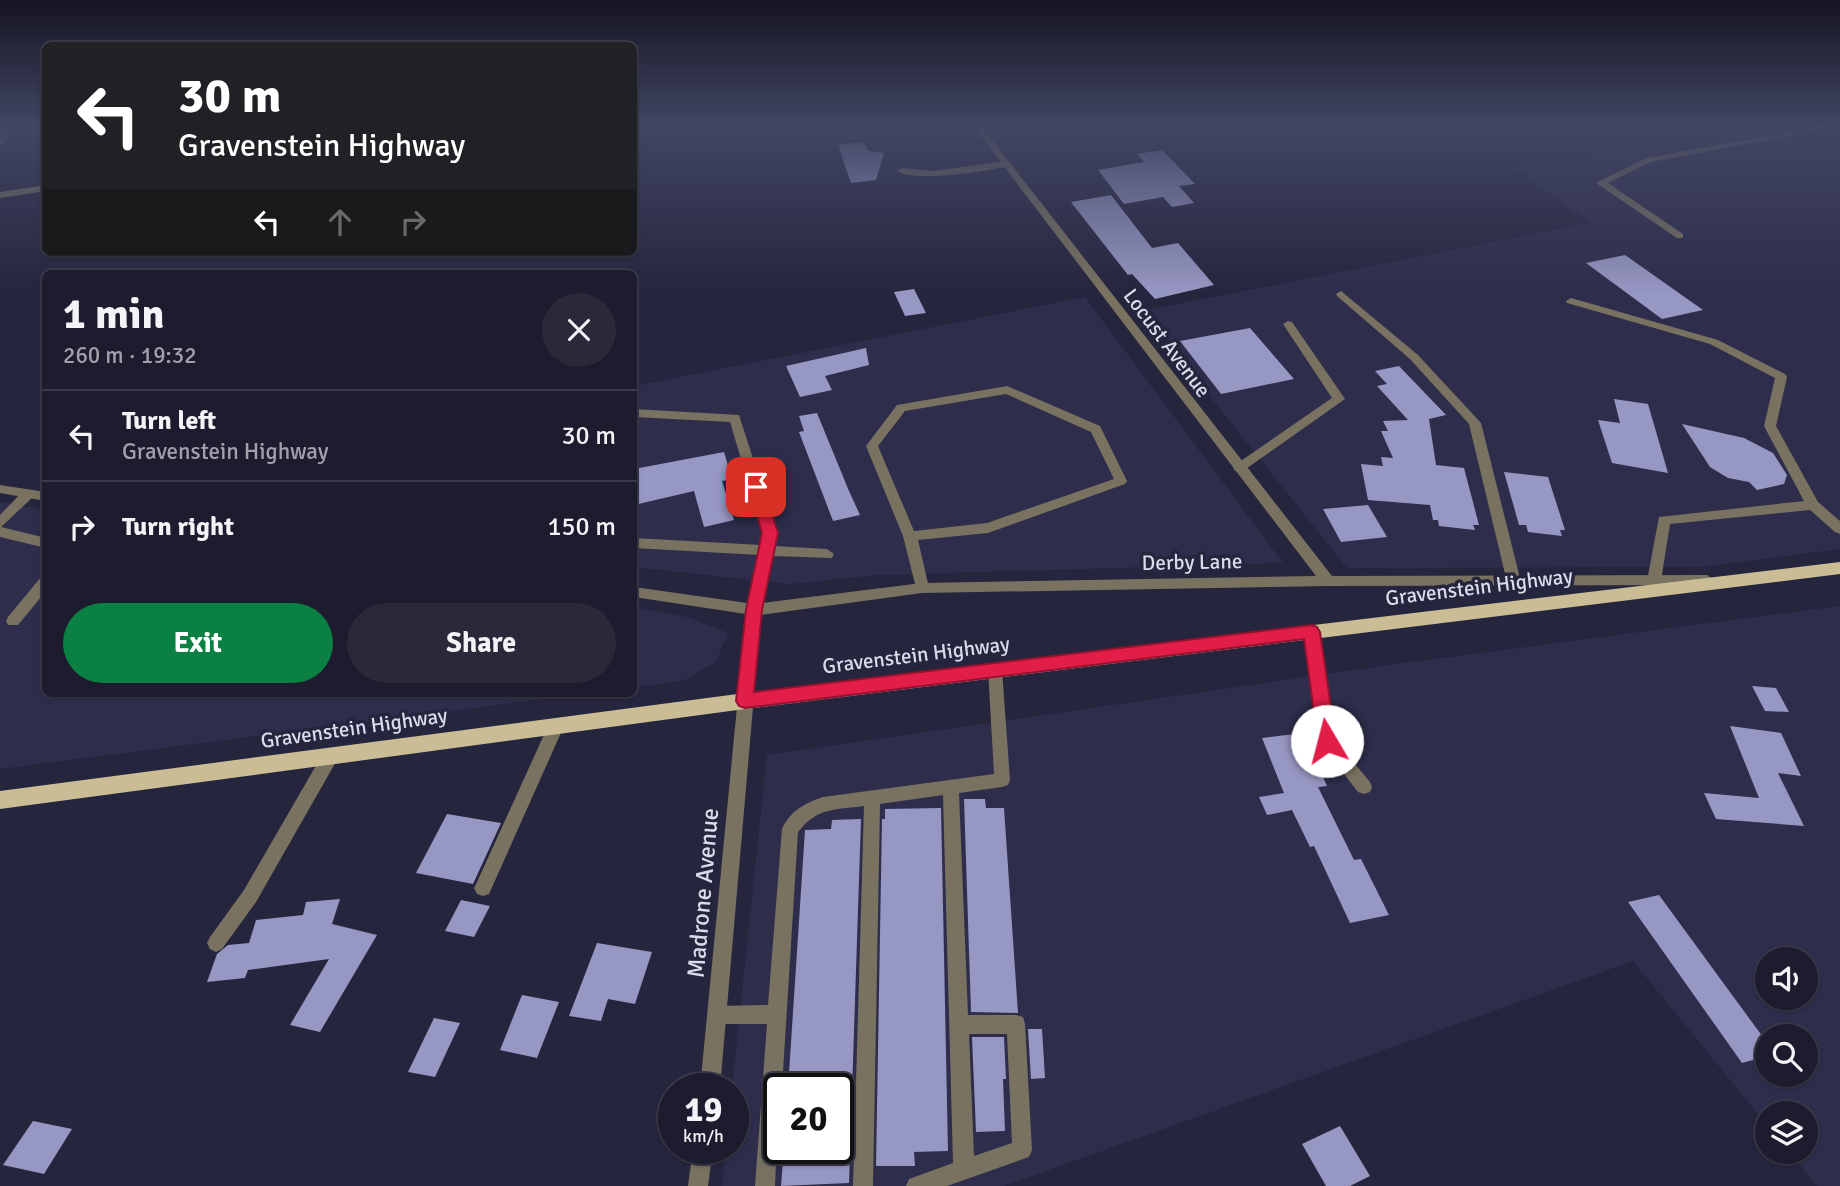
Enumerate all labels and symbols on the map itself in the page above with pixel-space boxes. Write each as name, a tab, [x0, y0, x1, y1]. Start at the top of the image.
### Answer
street label: Locust Avenue	[1118, 283, 1216, 403]
pin	[726, 457, 786, 517]
street label: Derby Lane	[1141, 548, 1243, 576]
street label: Gravenstein Highway	[1384, 563, 1574, 611]
street label: Gravenstein Highway	[821, 631, 1011, 679]
street label: Gravenstein Highway	[259, 702, 449, 754]
position arrow	[1290, 704, 1364, 778]
street label: Madrone Avenue	[681, 807, 725, 979]
speed limit sign: 20	[763, 1073, 854, 1164]

